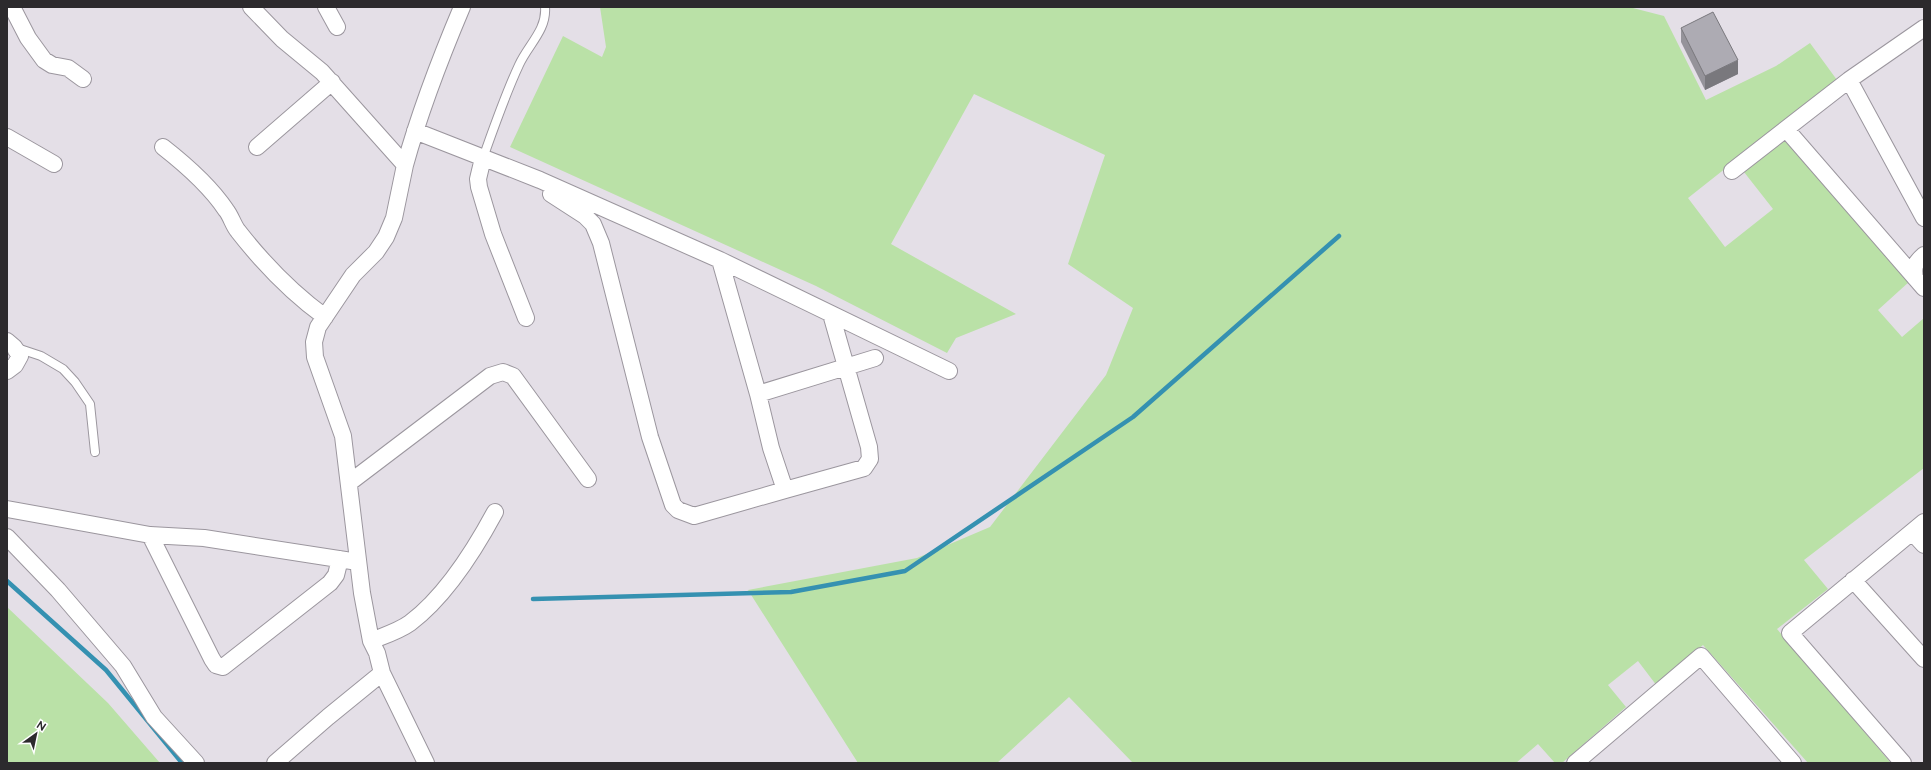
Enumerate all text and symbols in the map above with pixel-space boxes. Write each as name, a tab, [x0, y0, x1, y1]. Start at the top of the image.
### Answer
north arrow	[16, 714, 56, 754]
text: N	[34, 718, 48, 734]

